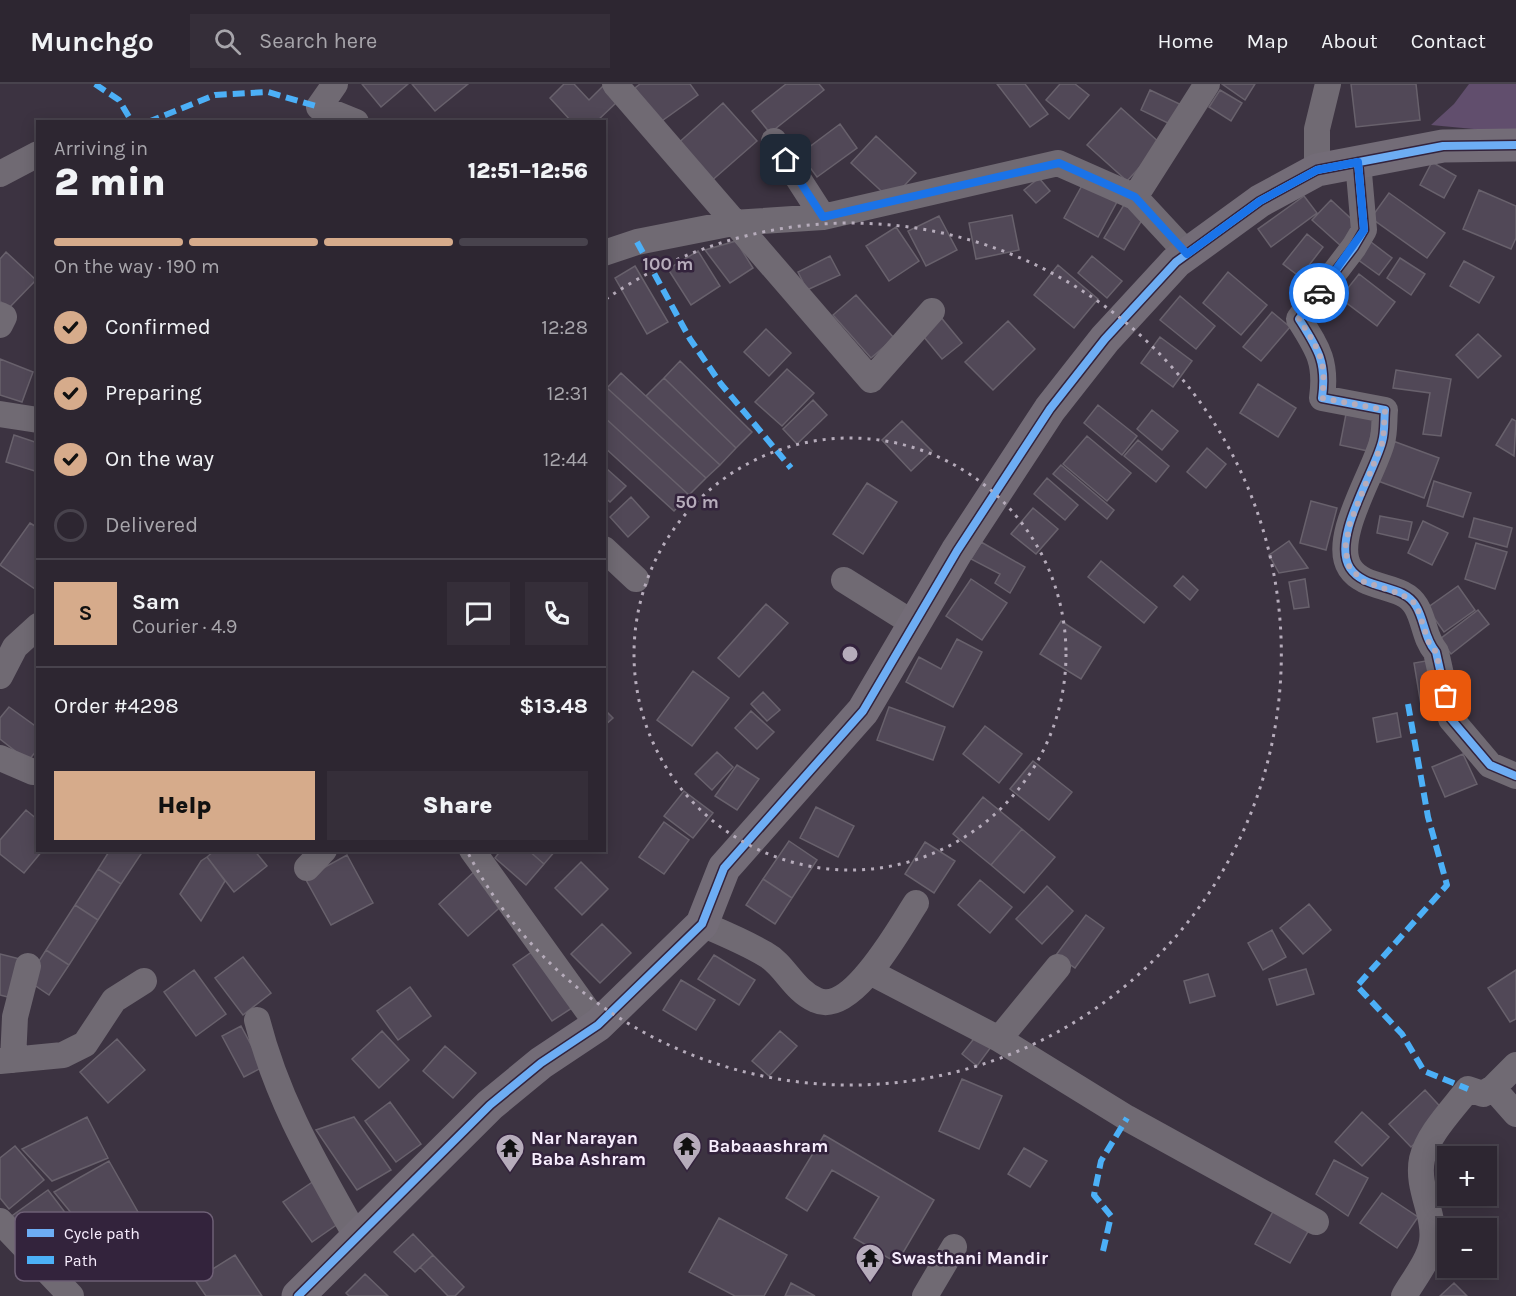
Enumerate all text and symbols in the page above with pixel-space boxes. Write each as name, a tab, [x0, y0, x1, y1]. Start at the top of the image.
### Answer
search box	[190, 14, 610, 68]
text: Munchgo	[30, 25, 154, 58]
icon: search	[211, 25, 244, 58]
text: Search here	[259, 28, 377, 54]
text: Home	[1158, 29, 1214, 53]
text: Map	[1247, 29, 1288, 53]
text: About	[1321, 29, 1378, 53]
text: Contact	[1411, 29, 1486, 53]
pin	[760, 134, 811, 185]
text: Arriving in	[54, 137, 148, 160]
icon: home	[769, 143, 802, 176]
text: 12:51–12:56	[468, 158, 588, 184]
text: 2 min	[54, 159, 166, 205]
text: 100 m	[643, 253, 693, 275]
text: On the way · 190 m	[54, 255, 220, 278]
courier	[1289, 263, 1349, 323]
icon: car	[1303, 277, 1336, 310]
icon: check	[54, 311, 87, 344]
text: Confirmed	[105, 314, 211, 340]
text: 12:28	[541, 316, 588, 339]
icon: check	[54, 377, 87, 410]
text: Preparing	[105, 380, 202, 406]
text: 12:31	[547, 382, 588, 405]
icon: check	[54, 443, 87, 476]
text: On the way	[105, 446, 214, 472]
text: 12:44	[543, 448, 588, 471]
text: 50 m	[675, 491, 719, 513]
text: Delivered	[105, 512, 198, 538]
button: chat	[447, 582, 510, 645]
button: phone	[525, 582, 588, 645]
text: Sam	[132, 589, 180, 615]
text: S	[78, 600, 93, 626]
text: Courier · 4.9	[132, 615, 237, 638]
centre of rings	[840, 644, 860, 664]
pin	[1420, 670, 1471, 721]
icon: bag	[1429, 679, 1462, 712]
text: Order #4298	[54, 693, 179, 719]
text: $13.48	[519, 693, 588, 719]
button: Help	[54, 771, 315, 840]
button: Share	[327, 771, 588, 840]
place label: Nar Narayan Baba Ashram	[531, 1127, 646, 1170]
temple icon: Babaaashram	[671, 1130, 703, 1172]
temple icon: Nar Narayan Baba Ashram	[494, 1132, 526, 1174]
place label: Babaaashram	[708, 1135, 828, 1157]
map controls	[1437, 1146, 1497, 1278]
button: +	[1437, 1146, 1497, 1206]
legend	[15, 1212, 213, 1281]
button: −	[1437, 1218, 1497, 1278]
text: Cycle path	[64, 1224, 140, 1243]
temple icon: Swasthani Mandir	[854, 1242, 886, 1284]
place label: Swasthani Mandir	[891, 1247, 1048, 1269]
text: Path	[64, 1251, 97, 1270]

